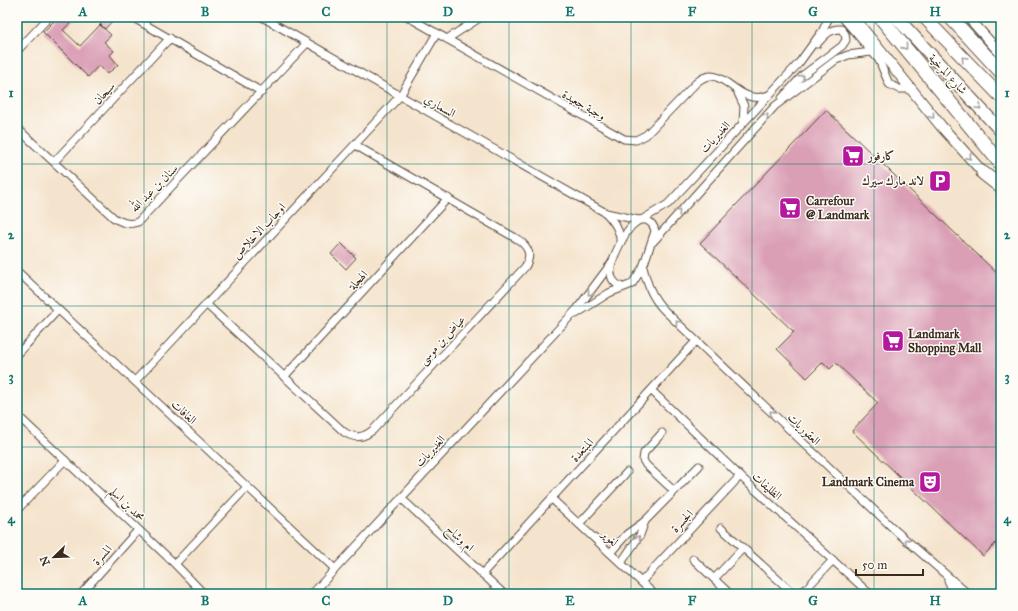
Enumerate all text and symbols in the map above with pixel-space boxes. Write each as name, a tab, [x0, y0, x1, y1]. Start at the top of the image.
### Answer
text: A	[78, 4, 88, 20]
text: B	[201, 4, 210, 20]
text: C	[322, 4, 331, 20]
text: D	[443, 4, 453, 20]
text: E	[565, 4, 575, 20]
text: F	[688, 4, 697, 20]
text: G	[808, 4, 818, 20]
text: H	[929, 4, 941, 20]
one-way arrow	[900, 43, 907, 50]
street label: شارع المرخية	[923, 51, 970, 100]
one-way arrow	[961, 56, 969, 64]
one-way arrow	[797, 75, 805, 82]
street label: سيحان	[90, 79, 118, 107]
text: 1	[8, 85, 14, 101]
text: 1	[1004, 85, 1010, 101]
street label: وجبة جعيدة	[559, 87, 608, 124]
street label: السماري	[420, 91, 458, 123]
one-way arrow	[975, 103, 982, 110]
one-way arrow	[928, 111, 935, 118]
one-way arrow	[761, 114, 768, 121]
street label: الغديريات	[697, 118, 734, 156]
supermarket icon: كارفور	[840, 143, 866, 169]
place label: كارفور	[866, 149, 895, 164]
one-way arrow	[964, 153, 971, 160]
street label: سنان بن عبد الله	[125, 159, 181, 215]
parking icon: لاند مارك سيرك	[927, 168, 953, 194]
place label: لاند مارك سيرك	[862, 174, 924, 188]
place label: Carrefour @ Landmark	[806, 194, 870, 222]
supermarket icon: Carrefour @ Landmark	[777, 195, 803, 221]
street label: اوجاب الاخلاص	[229, 200, 290, 263]
one-way arrow	[673, 210, 680, 217]
text: 2	[8, 227, 15, 243]
text: 2	[1004, 227, 1011, 243]
street label: الهجلة	[345, 267, 371, 293]
one-way arrow	[588, 288, 595, 296]
street label: عياض بن موسى	[416, 312, 470, 369]
one-way arrow	[675, 321, 683, 328]
place label: Landmark Shopping Mall	[908, 327, 982, 356]
supermarket icon: Landmark Shopping Mall	[880, 328, 906, 354]
text: 3	[8, 369, 14, 385]
text: 3	[1004, 369, 1010, 385]
street label: الغافات	[169, 397, 200, 427]
one-way arrow	[769, 410, 777, 418]
street label: العقوريات	[784, 410, 824, 449]
street label: الغديريات	[412, 432, 449, 470]
street label: المبتعدة	[568, 435, 597, 465]
street label: الظليفات	[749, 469, 785, 503]
theatre icon: Landmark Cinema	[917, 469, 943, 495]
place label: Landmark Cinema	[822, 475, 915, 489]
street label: محمد بن اسلم	[103, 484, 148, 528]
street label: الجسرة	[668, 507, 697, 536]
text: 4	[7, 511, 15, 527]
text: 4	[1003, 511, 1011, 527]
street label: ام وشاح	[440, 522, 477, 558]
street label: لغوير	[597, 526, 621, 550]
one-way arrow	[633, 535, 640, 542]
north arrow	[34, 537, 74, 577]
one-way arrow	[904, 538, 912, 546]
street label: المسرة	[89, 542, 116, 569]
scale bar	[856, 551, 923, 577]
text: N	[37, 553, 53, 568]
text: 50 m	[862, 558, 887, 572]
text: A	[78, 593, 88, 609]
text: B	[201, 593, 210, 609]
text: C	[322, 593, 331, 609]
text: D	[443, 593, 453, 609]
text: E	[565, 593, 575, 609]
text: F	[688, 593, 697, 609]
text: G	[808, 593, 818, 609]
text: H	[929, 593, 941, 609]

